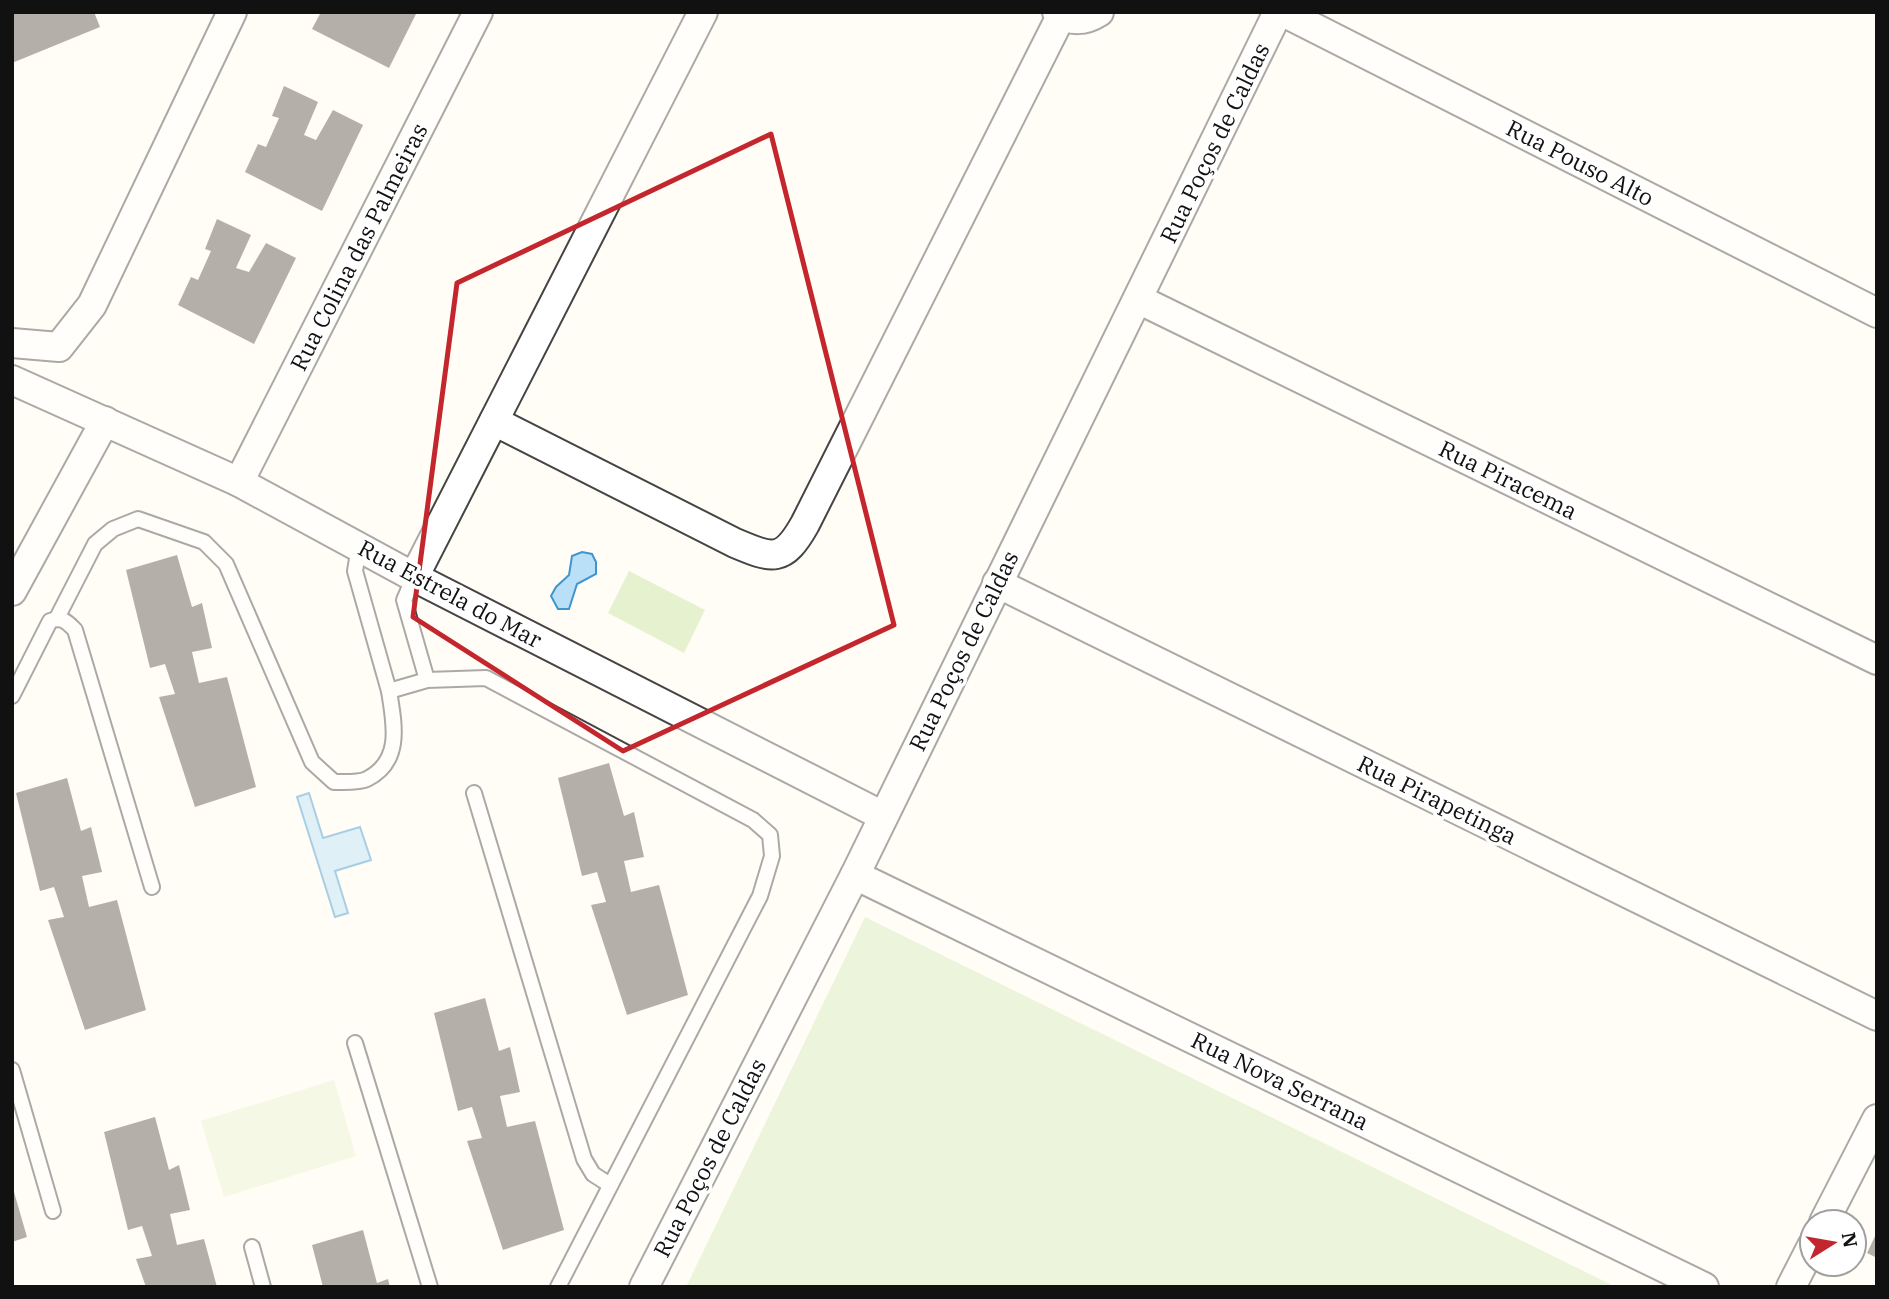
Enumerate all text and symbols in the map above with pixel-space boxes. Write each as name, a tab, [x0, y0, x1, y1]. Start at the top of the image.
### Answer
street label: Rua Poços de Caldas	[1153, 37, 1276, 248]
street label: Rua Pouso Alto	[1502, 112, 1659, 212]
street label: Rua Colina das Palmeiras	[283, 118, 434, 375]
street label: Rua Piracema	[1434, 433, 1583, 526]
street label: Rua Estrela do Mar	[353, 532, 547, 654]
street label: Rua Poços de Caldas	[902, 545, 1025, 756]
street label: Rua Pirapetinga	[1353, 748, 1522, 851]
street label: Rua Nova Serrana	[1187, 1024, 1374, 1136]
street label: Rua Poços de Caldas	[646, 1053, 772, 1262]
north arrow	[1798, 1208, 1868, 1278]
text: N	[1836, 1230, 1863, 1249]

